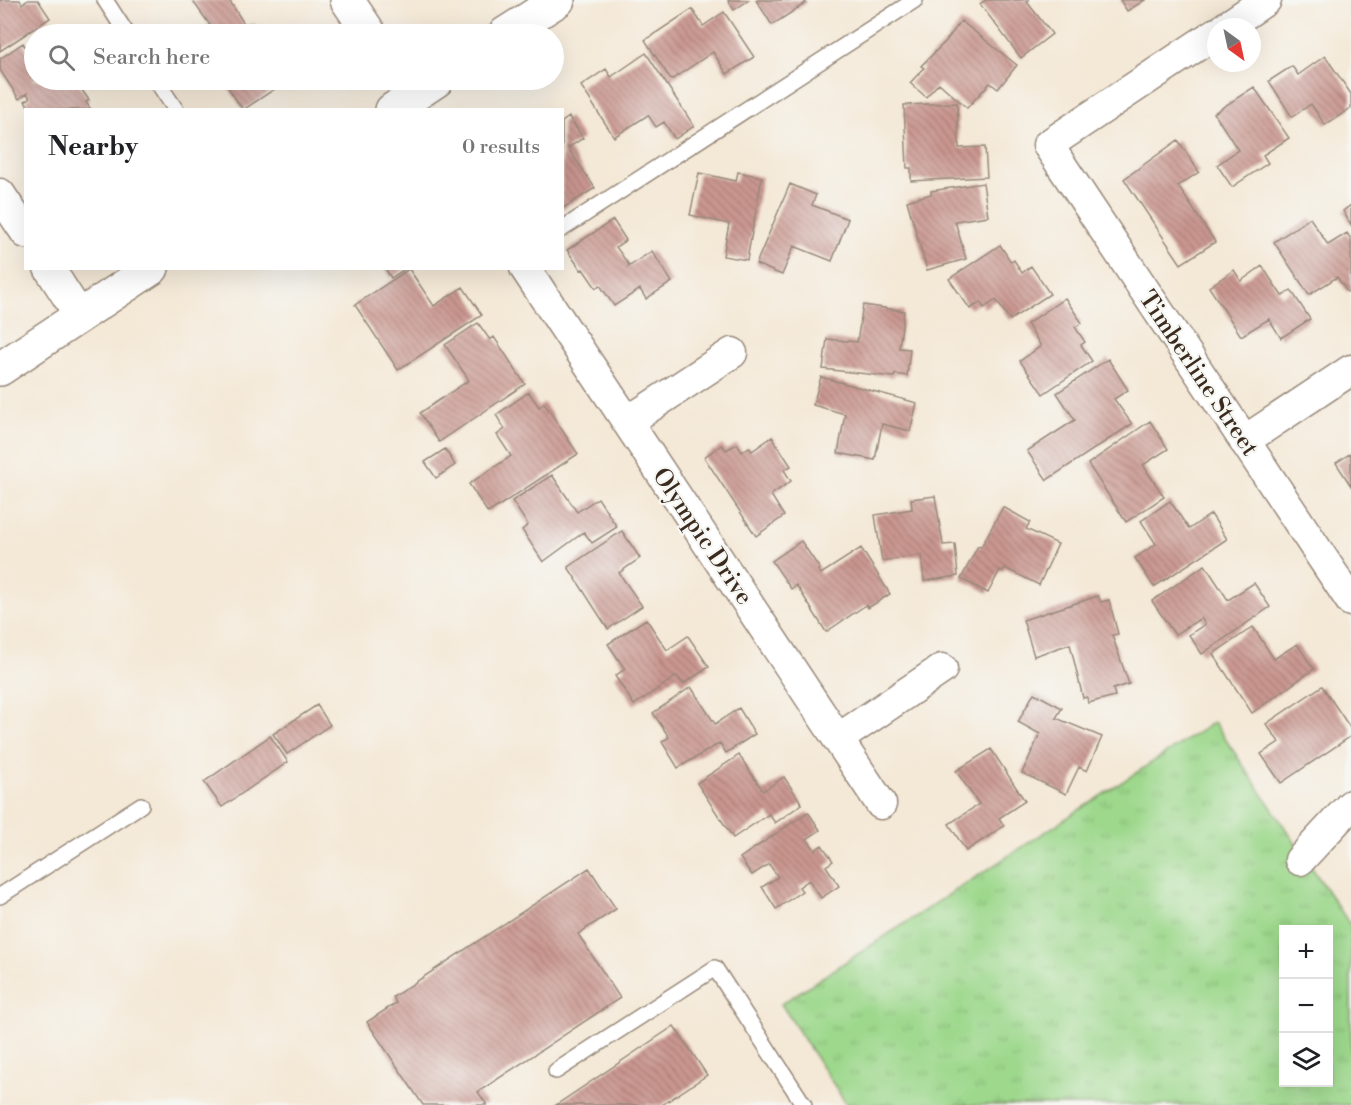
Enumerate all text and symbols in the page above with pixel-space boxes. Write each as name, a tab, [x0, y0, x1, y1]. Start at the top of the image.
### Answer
north arrow	[1207, 18, 1261, 72]
search box	[24, 24, 564, 90]
icon: search	[45, 41, 78, 74]
text: Search here	[93, 44, 210, 71]
text: Nearby	[48, 131, 138, 163]
text: 0 results	[462, 135, 540, 160]
street label: Timberline Street	[1132, 285, 1265, 462]
street label: Olympic Drive	[645, 462, 759, 611]
map controls	[1279, 925, 1333, 1087]
button: +	[1279, 925, 1333, 979]
button: −	[1279, 979, 1333, 1033]
button: layers	[1279, 1033, 1333, 1087]

